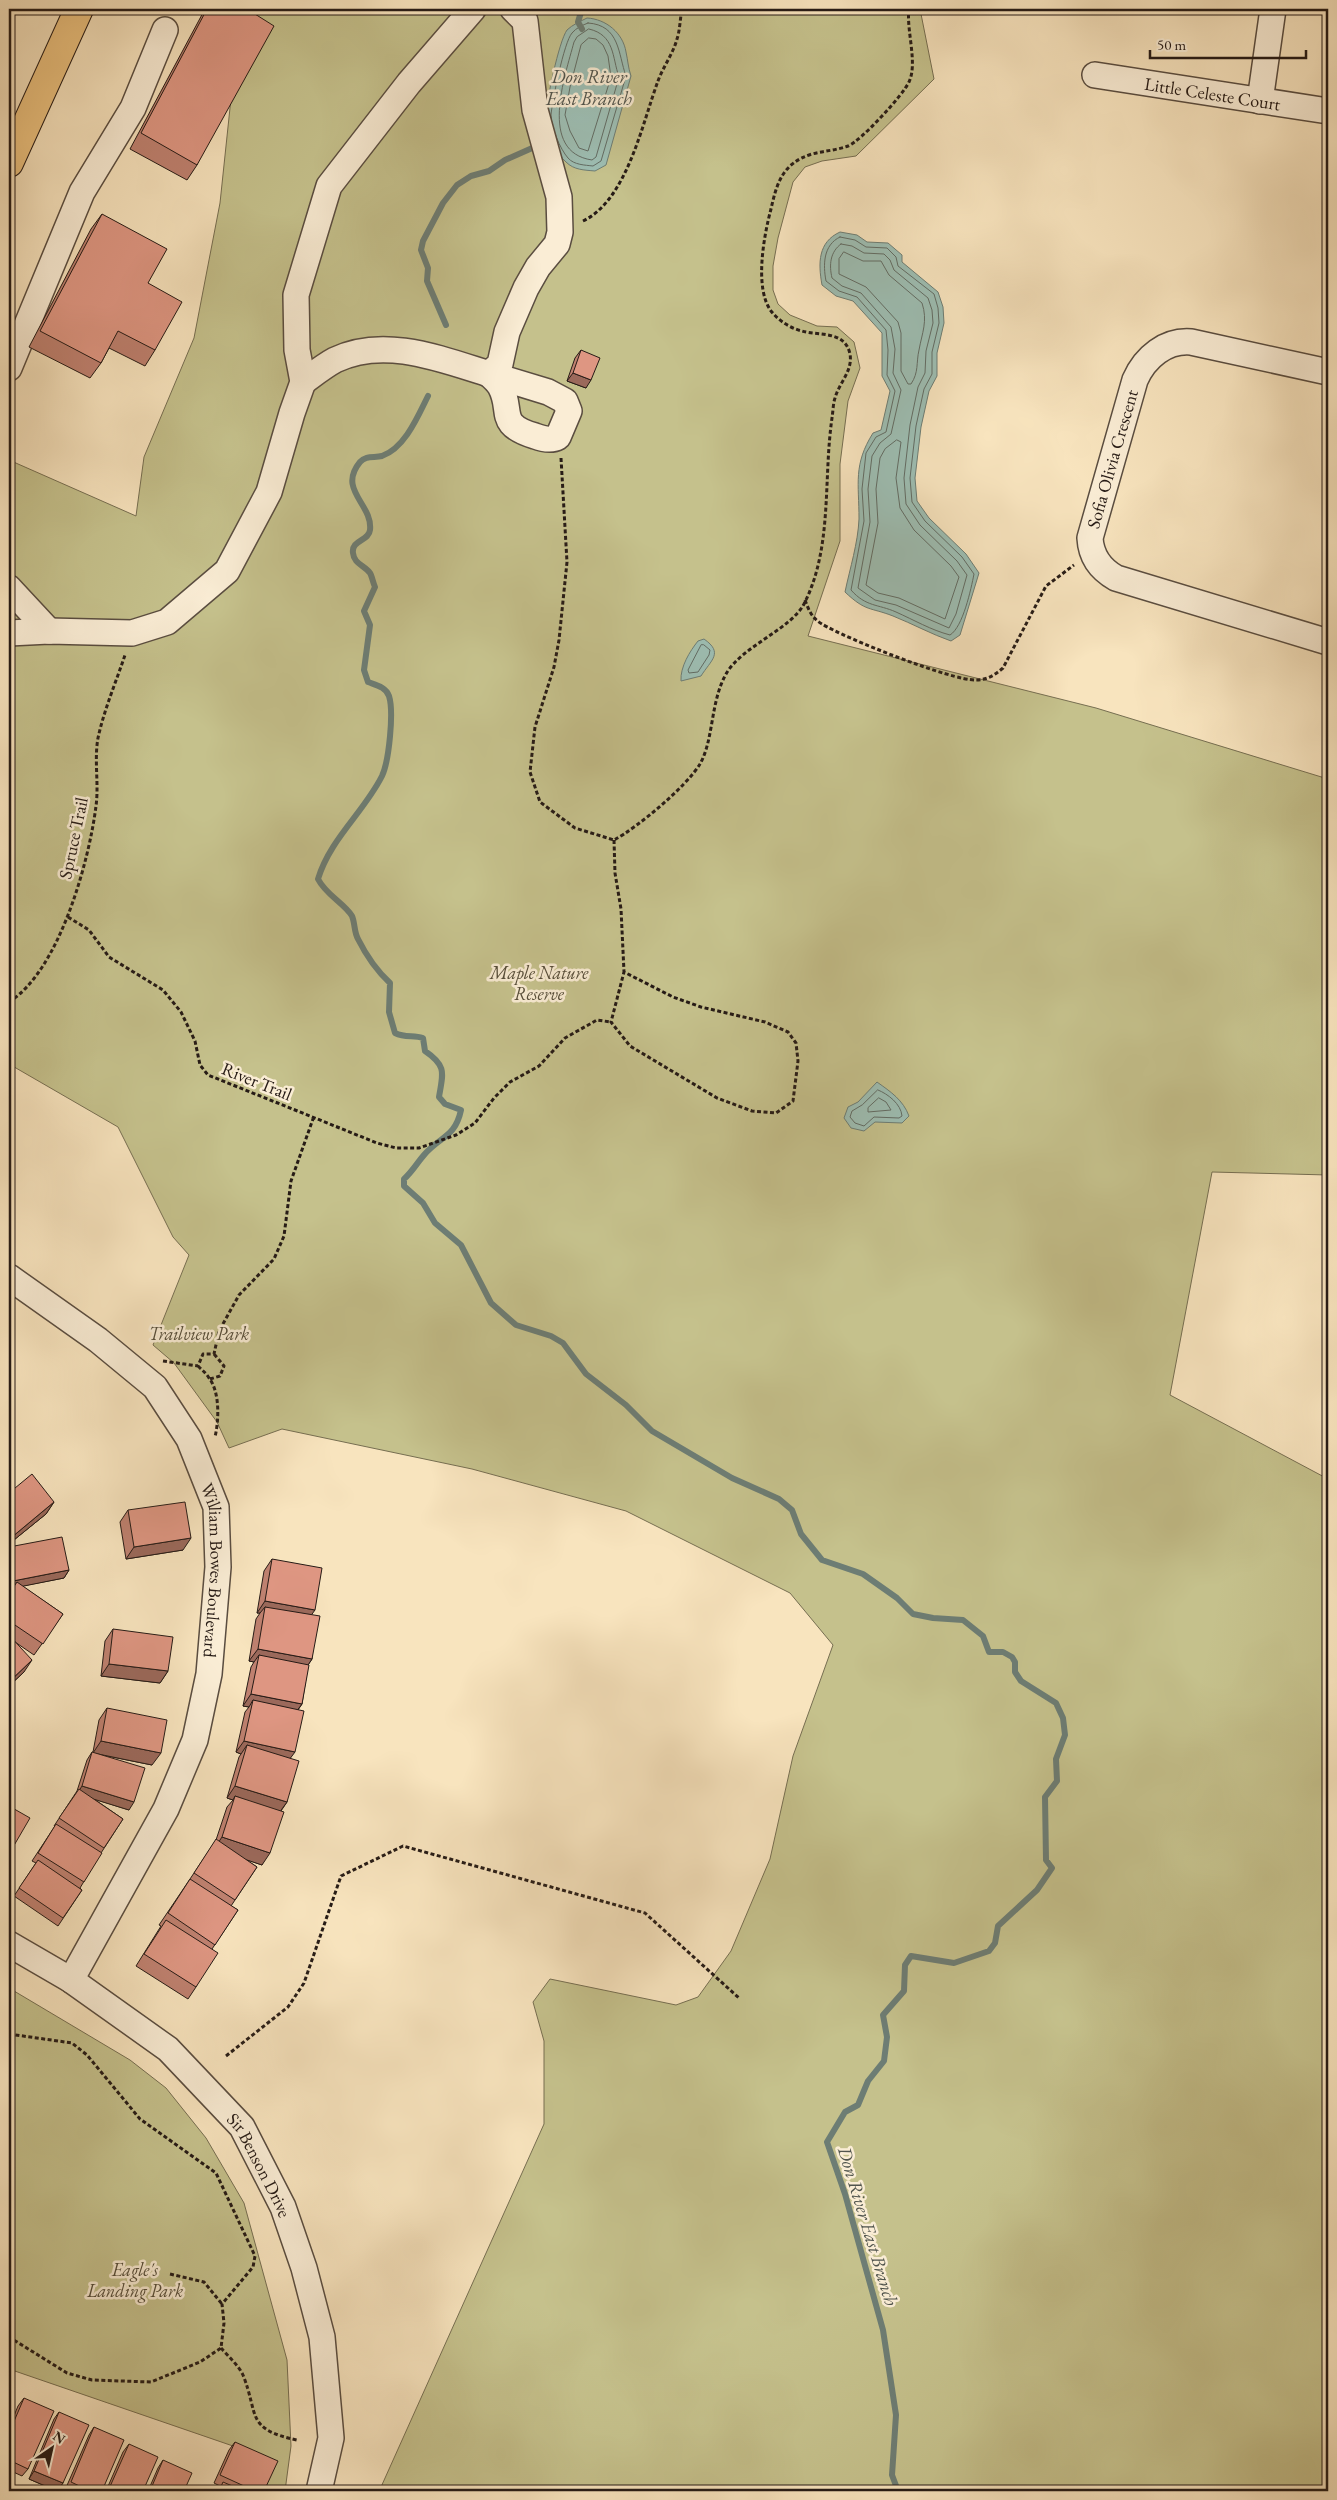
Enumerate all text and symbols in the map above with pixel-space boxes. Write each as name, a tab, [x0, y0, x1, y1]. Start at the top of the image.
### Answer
scale bar	[1150, 28, 1306, 60]
text: 50 m	[1157, 35, 1186, 54]
water label: Don River East Branch	[545, 64, 632, 111]
street label: Little Celeste Court	[1143, 71, 1283, 115]
street label: Sofia Olivia Crescent	[1081, 386, 1143, 531]
street label: Spruce Trail	[53, 795, 93, 881]
park label: Maple Nature Reserve	[489, 961, 589, 1005]
street label: River Trail	[219, 1057, 295, 1105]
park label: Trailview Park	[149, 1322, 249, 1345]
street label: William Bowes Boulevard	[196, 1479, 230, 1659]
street label: Sir Benson Drive	[223, 2107, 297, 2220]
water label: Don River East Branch	[832, 2142, 904, 2309]
park label: Eagle's Landing Park	[86, 2258, 183, 2303]
north arrow	[28, 2422, 78, 2472]
text: N	[50, 2427, 70, 2448]

